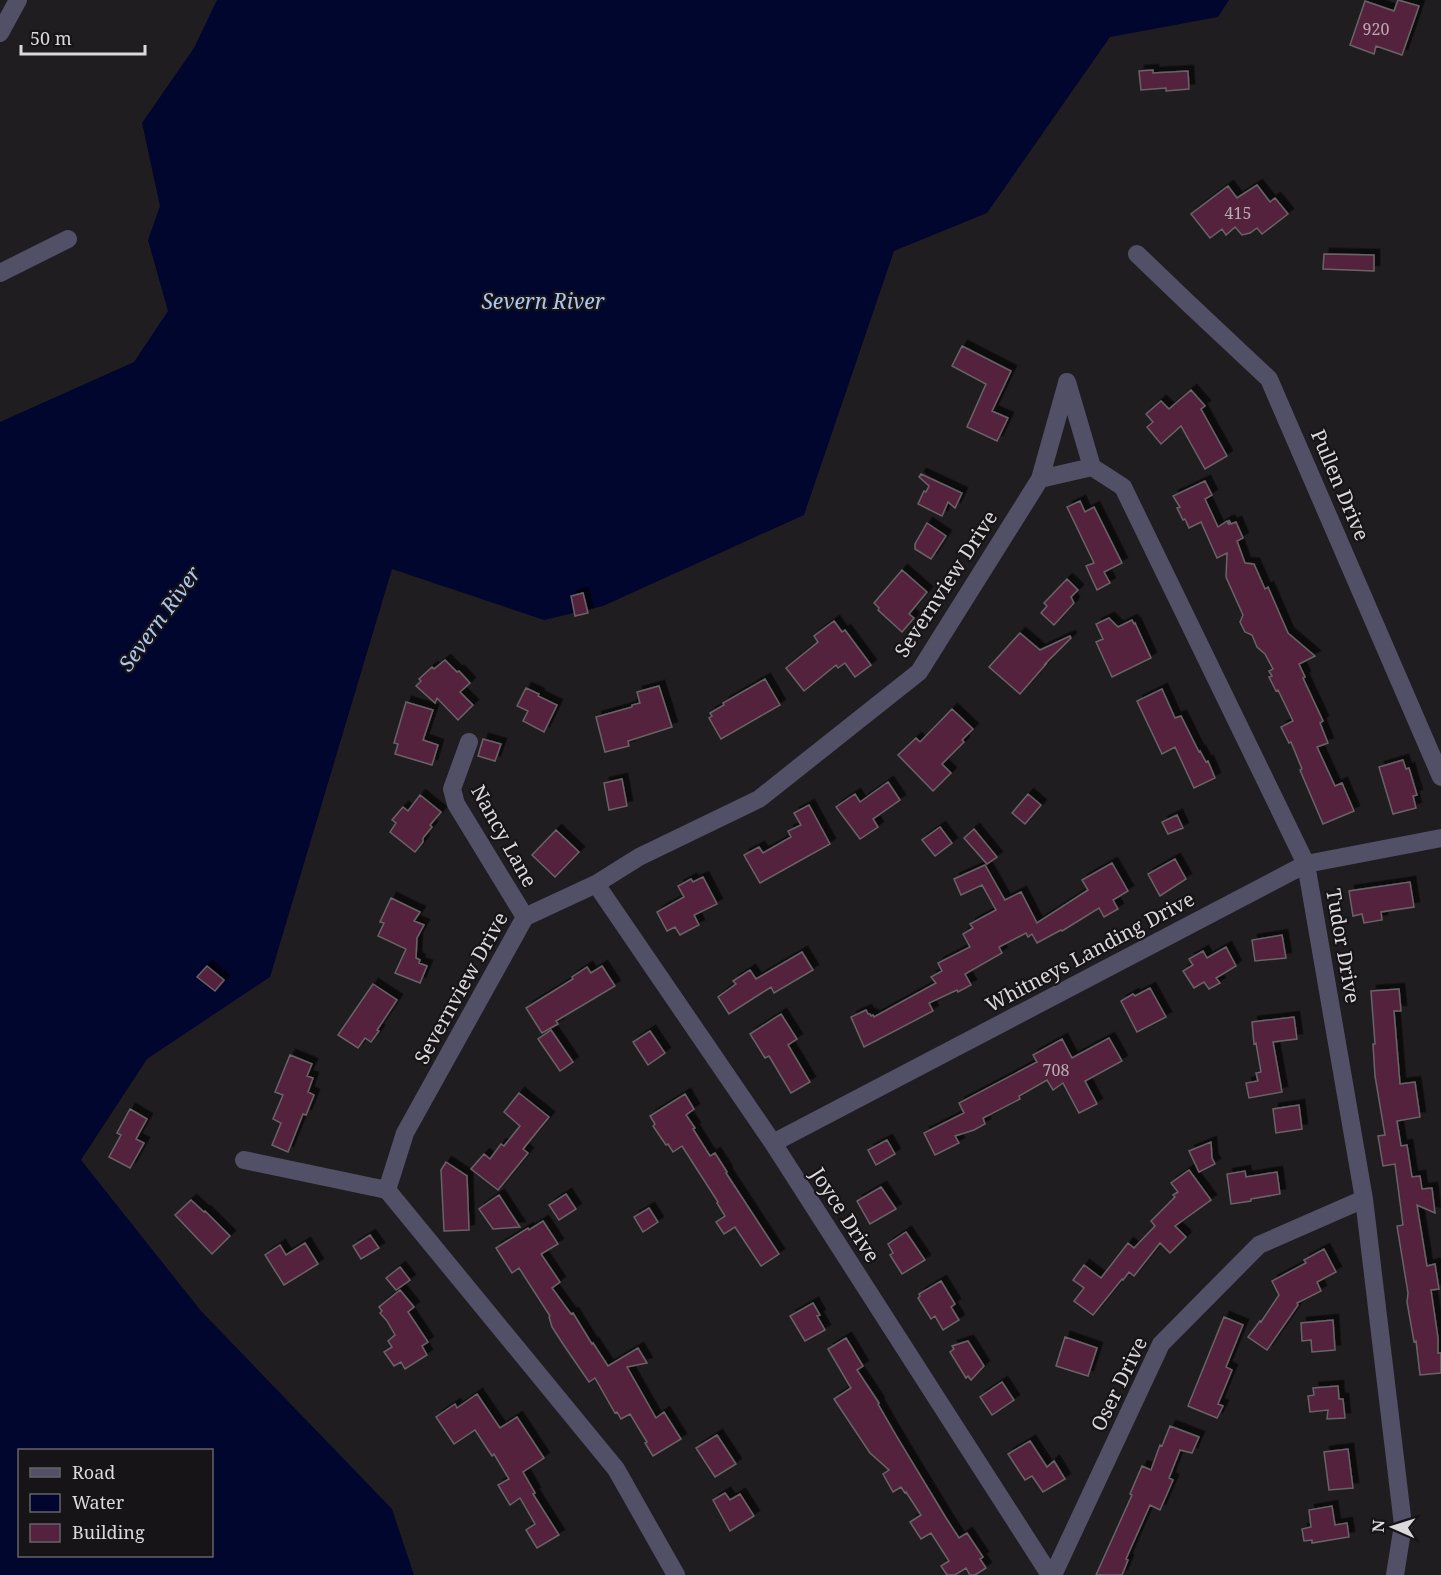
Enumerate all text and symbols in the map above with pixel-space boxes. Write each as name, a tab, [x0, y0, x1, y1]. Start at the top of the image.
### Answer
scale bar	[21, 18, 146, 56]
house number: 920	[1363, 18, 1389, 40]
text: 50 m	[30, 26, 72, 50]
house number: 415	[1225, 202, 1251, 224]
water label: Severn River	[481, 287, 605, 315]
street label: Pullen Drive	[1305, 425, 1376, 545]
street label: Severnview Drive	[888, 505, 1003, 662]
water label: Severn River	[112, 560, 207, 676]
street label: Nancy Lane	[465, 780, 544, 892]
street label: Whitneys Landing Drive	[981, 885, 1199, 1018]
street label: Tudor Drive	[1320, 886, 1367, 1005]
street label: Severnview Drive	[408, 907, 514, 1069]
house number: 708	[1043, 1059, 1069, 1081]
street label: Joyce Drive	[804, 1161, 886, 1267]
street label: Oser Drive	[1084, 1332, 1153, 1435]
legend	[18, 1449, 213, 1557]
text: Road	[72, 1460, 115, 1484]
text: Water	[72, 1490, 125, 1514]
north arrow	[1363, 1497, 1423, 1557]
text: N	[1367, 1519, 1389, 1533]
text: Building	[72, 1520, 145, 1544]

